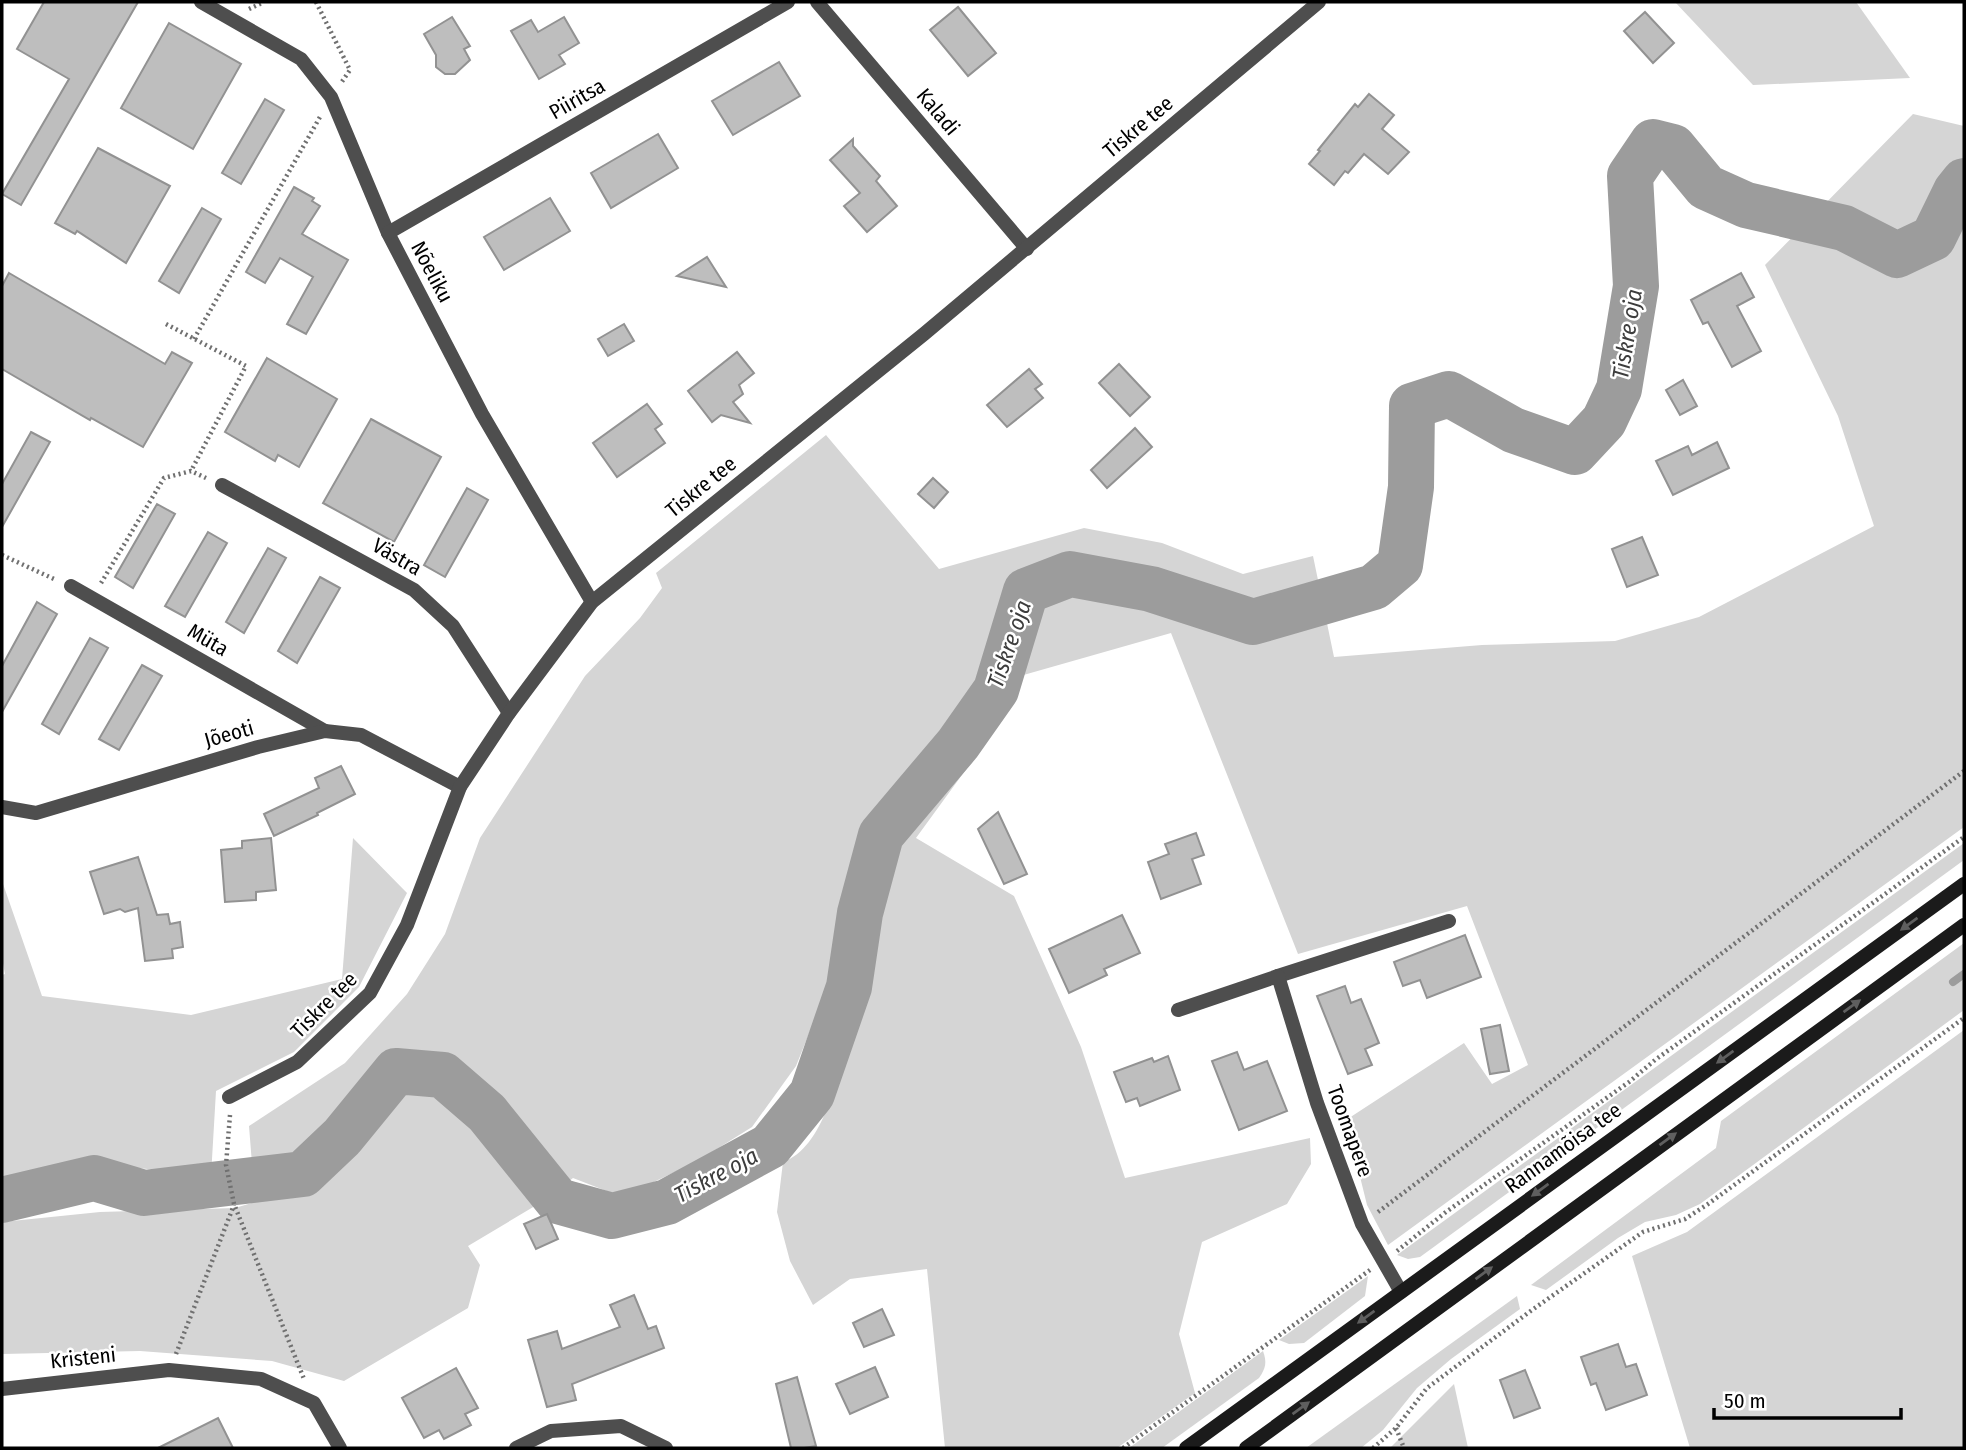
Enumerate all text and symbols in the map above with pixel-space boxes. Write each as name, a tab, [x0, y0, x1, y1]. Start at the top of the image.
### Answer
street label: Piiritsa	[544, 73, 610, 125]
street label: Kaladi	[911, 83, 965, 141]
street label: Tiskre tee	[1098, 90, 1178, 164]
street label: Nõeliku	[405, 237, 459, 307]
water label: Tiskre oja	[1606, 287, 1648, 381]
street label: Tiskre tee	[661, 451, 741, 523]
street label: Västra	[368, 533, 426, 581]
water label: Tiskre oja	[981, 596, 1037, 692]
street label: Müta	[183, 618, 233, 662]
street label: Jõeoti	[201, 715, 257, 753]
one-way arrow	[1900, 917, 1918, 931]
street label: Tiskre tee	[285, 966, 363, 1044]
one-way arrow	[1843, 999, 1861, 1013]
one-way arrow	[1716, 1050, 1734, 1064]
street label: Toomapere	[1321, 1082, 1379, 1180]
street label: Rannamõisa tee	[1500, 1097, 1626, 1199]
one-way arrow	[1659, 1133, 1677, 1147]
water label: Tiskre oja	[669, 1141, 763, 1209]
one-way arrow	[1531, 1183, 1549, 1197]
one-way arrow	[1475, 1266, 1493, 1280]
one-way arrow	[1357, 1310, 1376, 1324]
street label: Kristeni	[49, 1342, 117, 1374]
scale bar	[1714, 1376, 1901, 1420]
text: 50 m	[1724, 1388, 1766, 1414]
one-way arrow	[1292, 1401, 1310, 1415]

